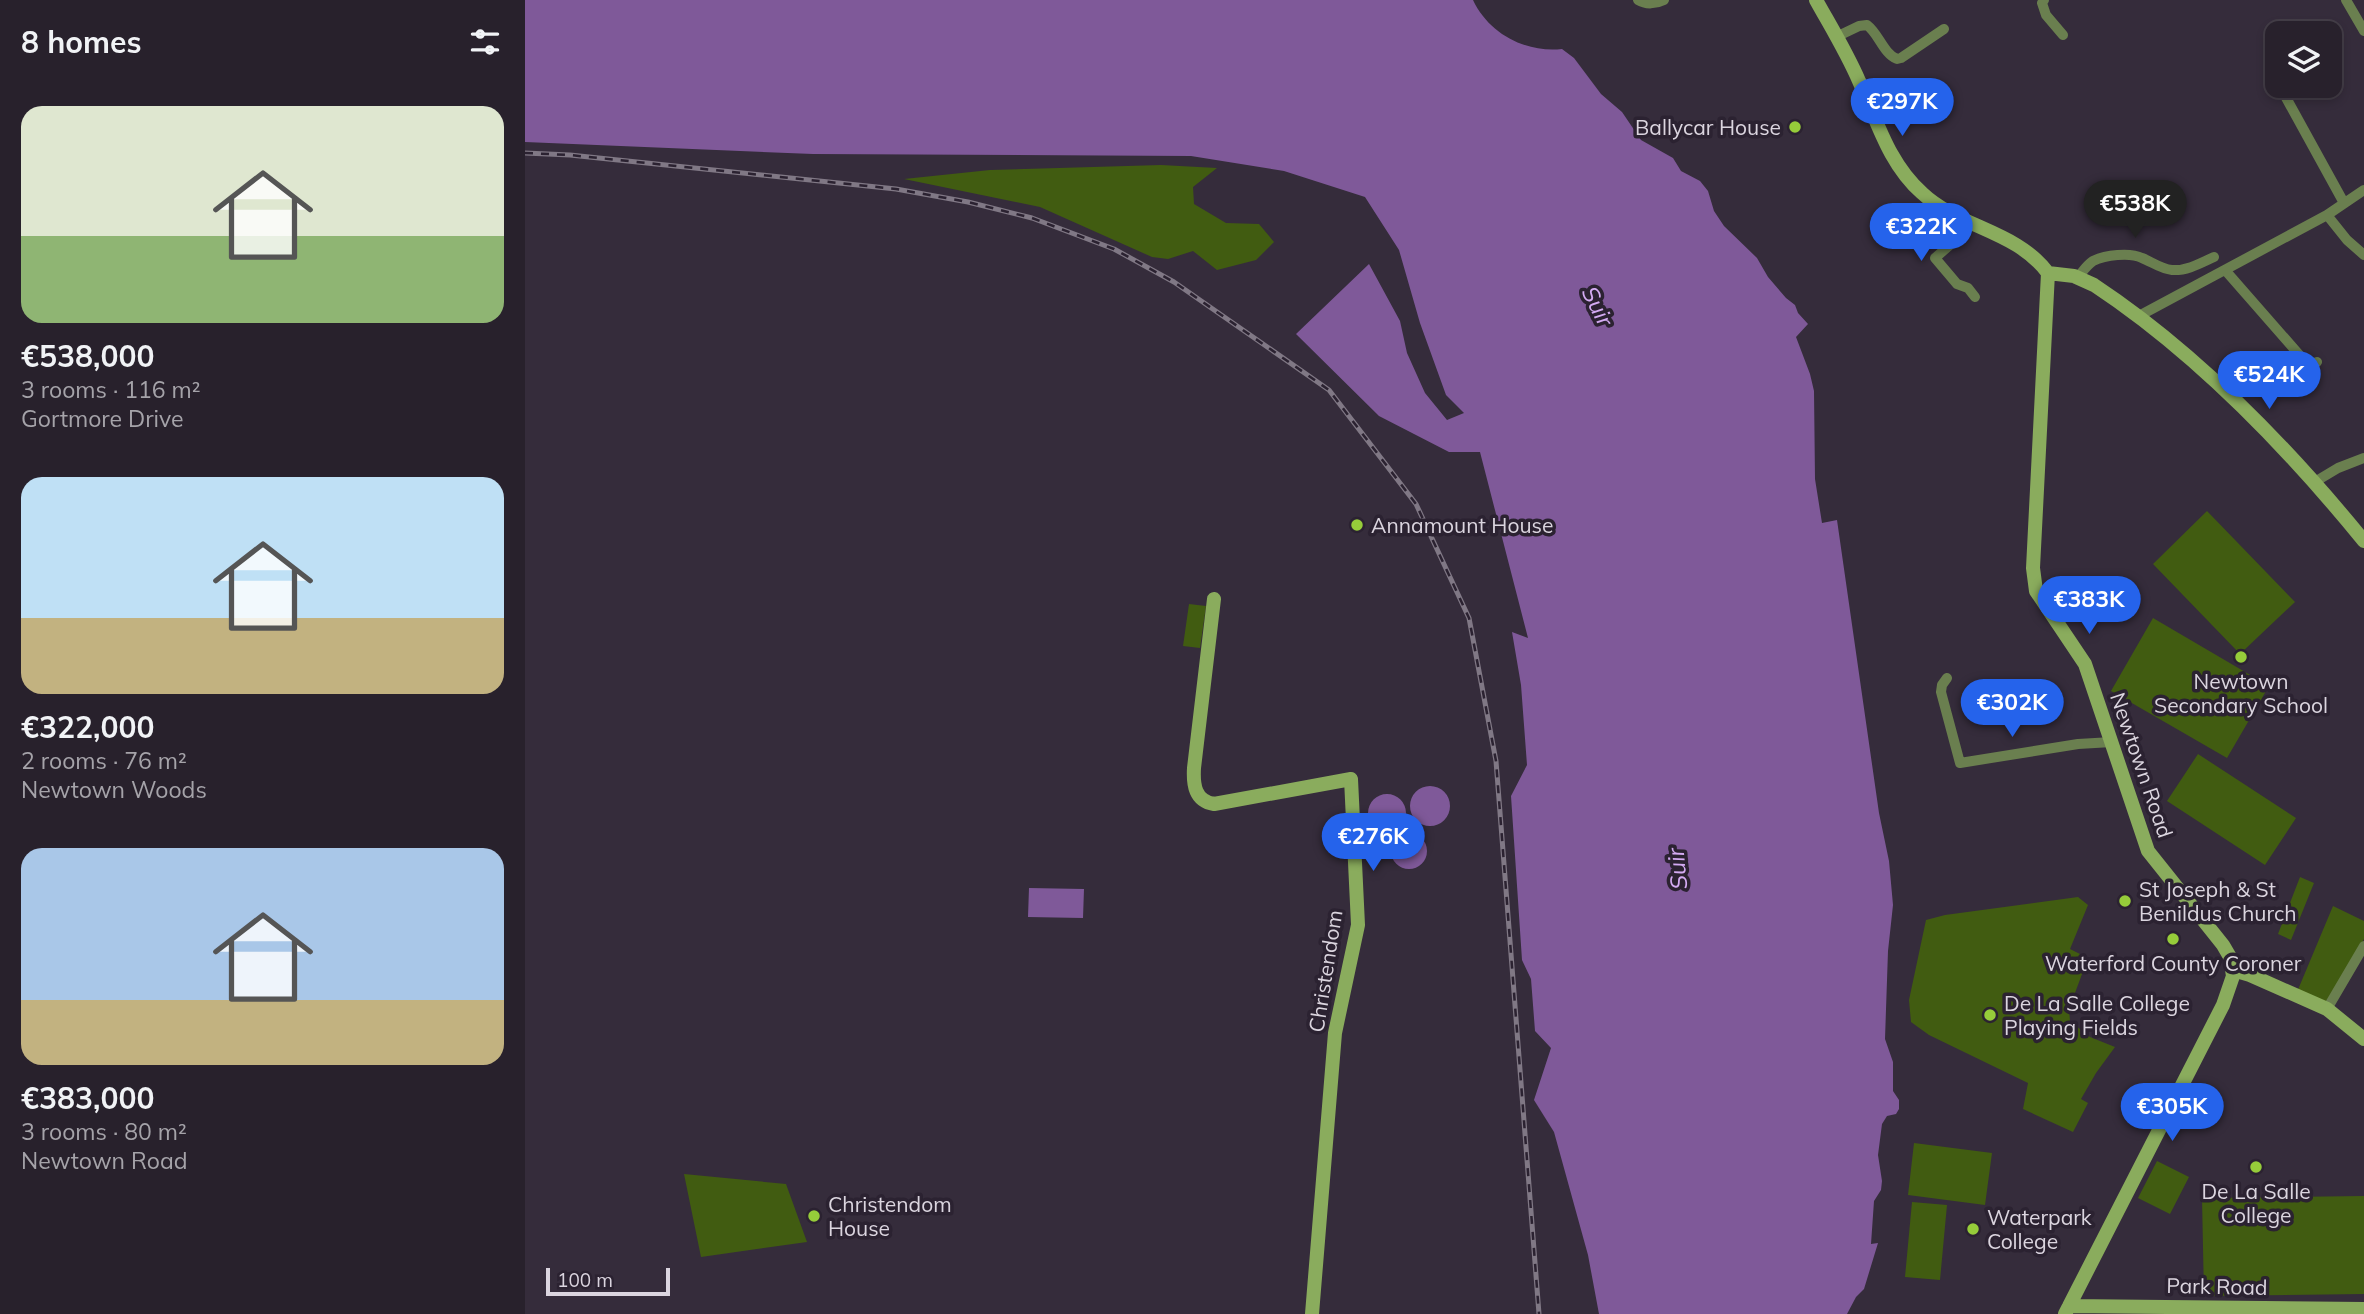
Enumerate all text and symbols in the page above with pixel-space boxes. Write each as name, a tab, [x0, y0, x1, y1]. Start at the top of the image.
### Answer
map controls	[2265, 21, 2342, 98]
button: layers	[2265, 21, 2342, 98]
text: 8 homes	[21, 23, 142, 61]
icon: filters	[466, 23, 504, 61]
pin: €297K	[1853, 78, 1951, 138]
text: €297K	[1867, 86, 1937, 115]
place label: Ballycar House	[1635, 114, 1781, 140]
marker: Ballycar House	[1787, 119, 1803, 135]
icon: home	[200, 152, 326, 278]
pin: €538K	[2086, 180, 2184, 240]
text: €538K	[2100, 188, 2170, 217]
pin: €322K	[1872, 204, 1970, 263]
text: €322K	[1886, 211, 1956, 240]
water label: Suir	[1576, 281, 1621, 333]
text: €538,000	[21, 337, 154, 375]
pin: €524K	[2220, 352, 2318, 411]
text: €524K	[2234, 359, 2304, 388]
text: 3 rooms · 116 m²	[21, 375, 201, 404]
text: Gortmore Drive	[21, 404, 184, 433]
place label: Annamount House	[1371, 512, 1553, 538]
marker: Annamount House	[1349, 517, 1365, 533]
icon: home	[200, 523, 326, 649]
pin: €383K	[2040, 576, 2138, 636]
text: €383K	[2054, 584, 2124, 613]
marker: Newtown Secondary School	[2233, 649, 2249, 665]
place label: Newtown Secondary School	[2154, 668, 2328, 718]
pin: €302K	[1963, 680, 2061, 739]
text: €302K	[1977, 687, 2047, 716]
street label: Newtown Road	[2105, 689, 2179, 841]
text: €322,000	[21, 708, 154, 746]
text: 2 rooms · 76 m²	[21, 746, 187, 775]
text: Newtown Woods	[21, 775, 207, 804]
pin: €276K	[1324, 814, 1422, 873]
text: €276K	[1338, 821, 1408, 850]
water label: Suir	[1660, 845, 1694, 891]
place label: St Joseph & St Benildus Church	[2139, 876, 2297, 926]
marker: St Joseph & St Benildus Church	[2117, 893, 2133, 909]
icon: home	[200, 894, 326, 1020]
street label: Christendom	[1302, 908, 1348, 1034]
marker: Waterford County Coroner	[2165, 931, 2181, 947]
place label: Waterford County Coroner	[2045, 950, 2302, 976]
place label: De La Salle College Playing Fields	[2004, 990, 2190, 1040]
marker: De La Salle College Playing Fields	[1982, 1007, 1998, 1023]
text: €383,000	[21, 1079, 154, 1117]
pin: €305K	[2123, 1084, 2221, 1143]
text: €305K	[2137, 1091, 2207, 1120]
text: 3 rooms · 80 m²	[21, 1117, 187, 1146]
text: Newtown Road	[21, 1146, 188, 1175]
marker: De La Salle College	[2248, 1159, 2264, 1175]
place label: De La Salle College	[2201, 1178, 2311, 1228]
place label: Christendom House	[828, 1191, 952, 1241]
place label: Waterpark College	[1987, 1204, 2092, 1254]
marker: Christendom House	[806, 1208, 822, 1224]
marker: Waterpark College	[1965, 1221, 1981, 1237]
scale bar	[546, 1265, 670, 1297]
text: 100 m	[557, 1268, 613, 1292]
street label: Park Road	[2166, 1272, 2268, 1300]

